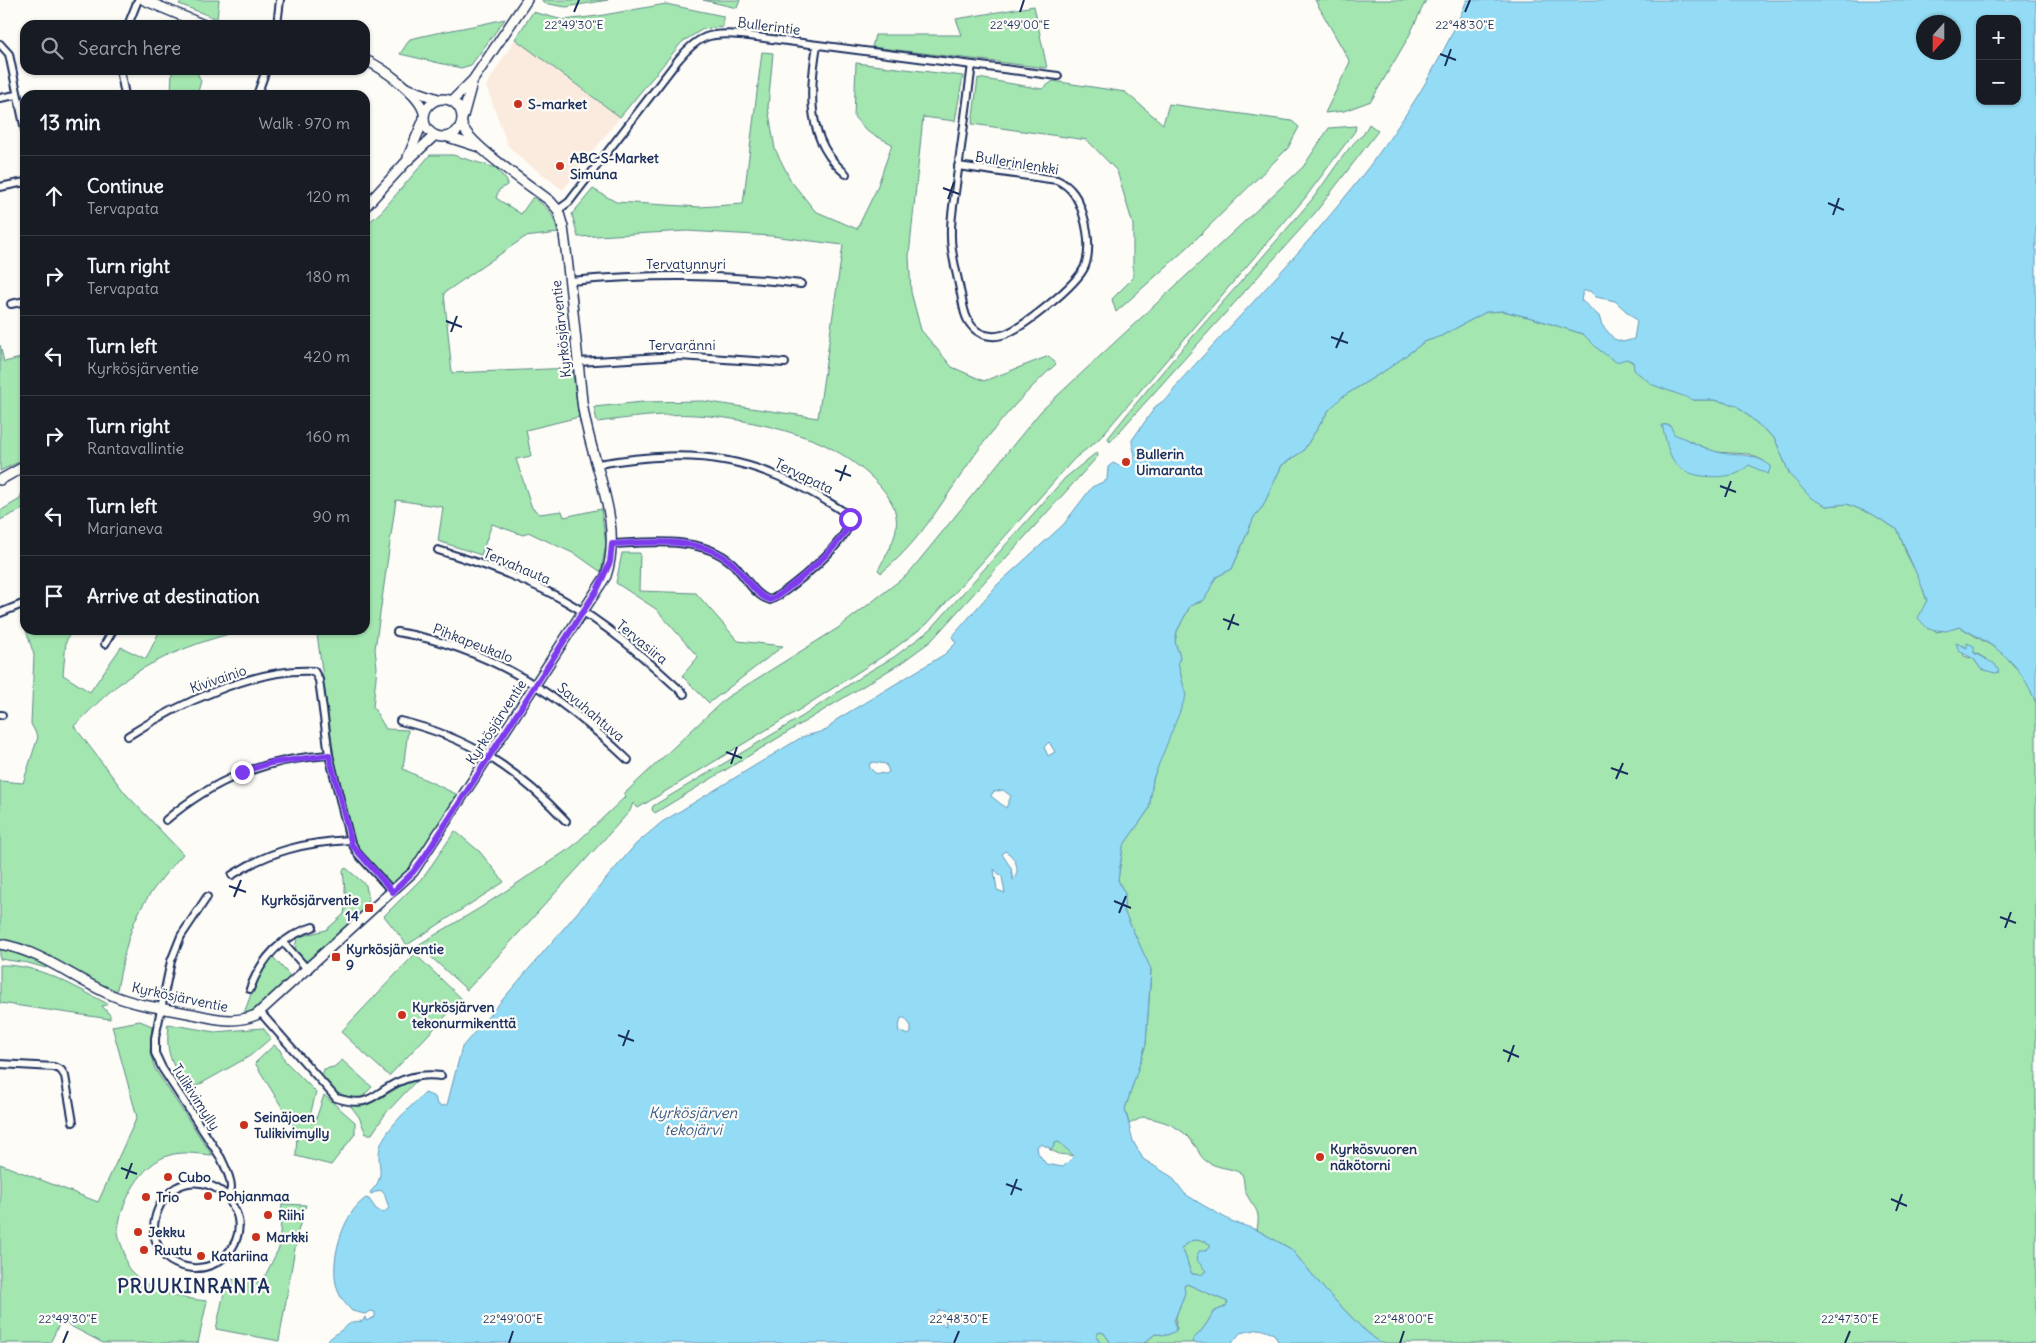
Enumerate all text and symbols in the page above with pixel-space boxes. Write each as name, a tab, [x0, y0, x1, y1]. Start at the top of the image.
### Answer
street label: Bullerintie	[736, 13, 802, 39]
north arrow	[1916, 15, 1961, 60]
map controls	[1976, 15, 2021, 105]
button: +	[1976, 15, 2021, 60]
text: 22°49'30"E	[545, 17, 603, 32]
text: 22°49'00"E	[990, 17, 1050, 32]
text: 22°48'30"E	[1436, 17, 1494, 32]
search box	[20, 20, 370, 75]
icon: search	[38, 34, 66, 62]
text: Search here	[78, 36, 181, 60]
button: −	[1976, 60, 2021, 105]
place label: S-market	[528, 95, 587, 113]
marker: S-market	[512, 98, 524, 110]
text: 13 min	[40, 109, 101, 136]
text: Walk · 970 m	[259, 113, 350, 133]
street label: Bullerinlenkki	[974, 148, 1060, 178]
place label: ABC S-Market Simuna	[570, 149, 659, 183]
marker: ABC S-Market Simuna	[554, 160, 566, 172]
text: Continue	[87, 174, 164, 198]
icon: ahead	[40, 182, 68, 210]
text: 120 m	[307, 186, 350, 206]
text: Tervapata	[87, 198, 159, 218]
text: Turn right	[87, 254, 170, 278]
street label: Tervatynnyri	[646, 255, 726, 273]
icon: right	[40, 262, 68, 290]
text: 180 m	[306, 266, 350, 286]
text: Tervapata	[87, 278, 159, 298]
street label: Kyrkösjärventie	[547, 279, 575, 379]
text: Turn left	[87, 334, 157, 358]
street label: Tervaränni	[648, 336, 716, 354]
icon: left	[40, 342, 68, 370]
text: 420 m	[304, 346, 350, 366]
text: Kyrkösjärventie	[87, 358, 199, 378]
text: Turn right	[87, 414, 170, 438]
icon: right	[40, 422, 68, 450]
text: 160 m	[306, 426, 350, 446]
text: Rantavallintie	[87, 438, 184, 458]
place label: Bullerin Uimaranta	[1136, 445, 1203, 479]
street label: Tervapata	[772, 454, 836, 498]
marker: Bullerin Uimaranta	[1120, 456, 1132, 468]
text: Turn left	[87, 494, 157, 518]
icon: left	[40, 502, 68, 530]
text: 90 m	[312, 506, 350, 526]
route start	[839, 508, 862, 531]
text: Marjaneva	[87, 518, 163, 538]
street label: Tervahauta	[481, 544, 553, 588]
icon: arrive	[40, 582, 68, 610]
text: Arrive at destination	[87, 584, 260, 608]
street label: Tervasiira	[613, 616, 671, 668]
street label: Pihkapeukalo	[430, 619, 516, 667]
street label: Kivivainio	[187, 661, 249, 697]
street label: Kyrkösjärventie	[462, 676, 530, 768]
street label: Savuhahtuva	[554, 679, 628, 745]
route end	[231, 761, 254, 784]
place label: Kyrkösjärventie 14	[261, 891, 359, 925]
marker: Kyrkösjärventie 14	[363, 902, 375, 914]
place label: Kyrkösjärventie 9	[346, 940, 444, 974]
marker: Kyrkösjärventie 9	[330, 951, 342, 963]
street label: Kyrkösjärventie	[130, 978, 230, 1016]
place label: Kyrkösjärven tekonurmikenttä	[412, 998, 516, 1032]
marker: Kyrkösjärven tekonurmikenttä	[396, 1009, 408, 1021]
street label: Tulikivimylly	[168, 1060, 224, 1134]
water label: Kyrkösjärven tekojärvi	[649, 1103, 738, 1139]
place label: Seinäjoen Tulikivimylly	[254, 1108, 329, 1142]
marker: Seinäjoen Tulikivimylly	[238, 1119, 250, 1131]
place label: Kyrkösvuoren näkötorni	[1330, 1140, 1417, 1174]
marker: Kyrkösvuoren näkötorni	[1314, 1151, 1326, 1163]
place label: Cubo	[178, 1168, 211, 1186]
marker: Cubo	[162, 1171, 174, 1183]
place label: Pohjanmaa	[218, 1187, 290, 1205]
place label: Trio	[156, 1188, 179, 1206]
marker: Pohjanmaa	[202, 1190, 214, 1202]
marker: Trio	[140, 1191, 152, 1203]
place label: Riihi	[278, 1206, 304, 1224]
marker: Riihi	[262, 1209, 274, 1221]
place label: Jekku	[148, 1223, 185, 1241]
marker: Jekku	[132, 1226, 144, 1238]
place label: Markki	[266, 1228, 308, 1246]
marker: Markki	[250, 1231, 262, 1243]
place label: Ruutu	[154, 1241, 192, 1259]
marker: Ruutu	[138, 1244, 150, 1256]
place label: Katariina	[211, 1247, 268, 1265]
marker: Katariina	[195, 1250, 207, 1262]
district label: PRUUKINRANTA	[117, 1274, 271, 1298]
text: 22°49'30"E	[39, 1311, 97, 1326]
text: 22°49'00"E	[483, 1311, 543, 1326]
text: 22°48'30"E	[930, 1311, 988, 1326]
text: 22°48'00"E	[1374, 1311, 1434, 1326]
text: 22°47'30"E	[1821, 1311, 1879, 1326]

